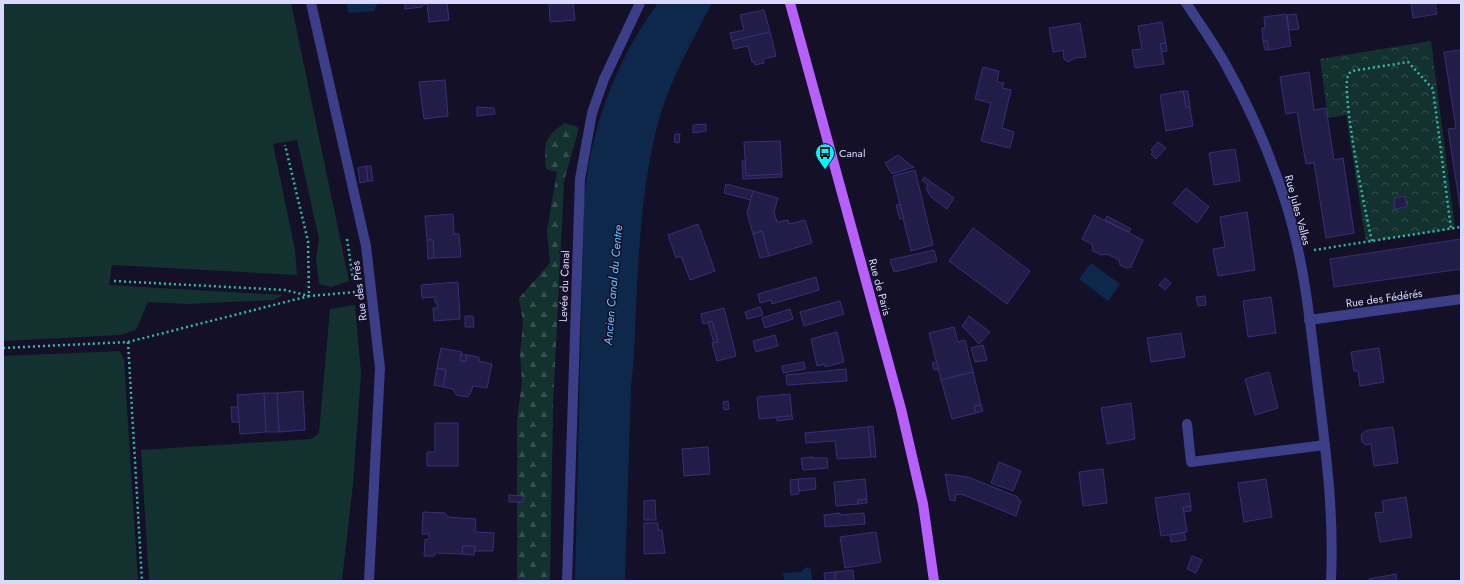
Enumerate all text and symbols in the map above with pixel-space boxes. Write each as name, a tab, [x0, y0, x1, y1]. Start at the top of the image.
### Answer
bus stop icon: Canal	[814, 142, 836, 170]
place label: Canal	[839, 145, 865, 161]
street label: Rue Jules Valles	[1281, 173, 1315, 247]
water label: Ancien Canal du Centre	[599, 224, 627, 347]
street label: Levée du Canal	[555, 250, 573, 322]
street label: Rue de Paris	[865, 257, 895, 318]
street label: Rue des Prés	[347, 260, 371, 322]
street label: Rue des Fédérés	[1345, 285, 1424, 311]

